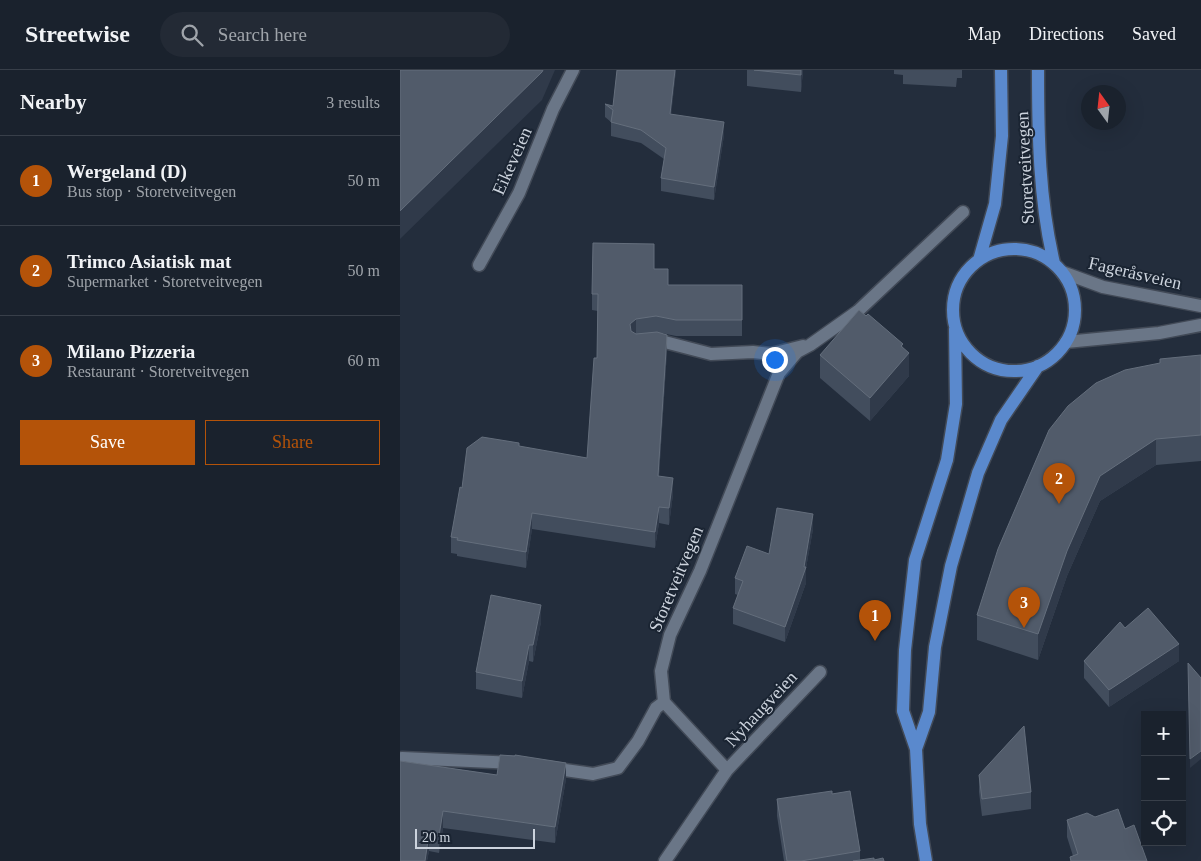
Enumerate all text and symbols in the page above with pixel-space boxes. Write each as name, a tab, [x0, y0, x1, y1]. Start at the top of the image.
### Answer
search box	[160, 12, 510, 57]
text: Streetwise	[25, 21, 130, 47]
icon: search	[178, 21, 206, 49]
text: Search here	[218, 24, 307, 45]
text: Map	[968, 24, 1001, 44]
text: Directions	[1029, 24, 1104, 44]
text: Saved	[1132, 24, 1176, 44]
north arrow	[1081, 85, 1126, 130]
text: Nearby	[20, 90, 87, 114]
text: 3 results	[326, 94, 380, 111]
street label: Storetveitvegen	[1012, 111, 1038, 225]
street label: Eikeveien	[488, 124, 536, 198]
text: Wergeland (D)	[67, 161, 187, 182]
text: 1	[32, 172, 40, 189]
text: 50 m	[348, 172, 380, 189]
text: Bus stop · Storetveitvegen	[67, 183, 236, 200]
text: Trimco Asiatisk mat	[67, 251, 231, 272]
street label: Fageråsveien	[1086, 253, 1184, 293]
text: 2	[32, 262, 40, 279]
text: 50 m	[348, 262, 380, 279]
text: Supermarket · Storetveitvegen	[67, 273, 263, 290]
text: Milano Pizzeria	[67, 341, 195, 362]
your location	[762, 347, 788, 373]
text: 3	[32, 352, 40, 369]
text: 60 m	[348, 352, 380, 369]
text: Restaurant · Storetveitvegen	[67, 363, 249, 380]
button: Save	[20, 420, 195, 465]
button: Share	[205, 420, 380, 465]
pin: 2	[1043, 463, 1075, 504]
street label: Storetveitvegen	[645, 523, 707, 635]
pin: 3	[1008, 587, 1040, 628]
pin: 1	[859, 600, 891, 641]
street label: Nyhaugveien	[721, 667, 801, 751]
map controls	[1141, 711, 1186, 846]
button: +	[1141, 711, 1186, 756]
button: −	[1141, 756, 1186, 801]
button: locate	[1141, 801, 1186, 846]
scale bar	[415, 826, 535, 849]
text: 20 m	[422, 830, 450, 845]

